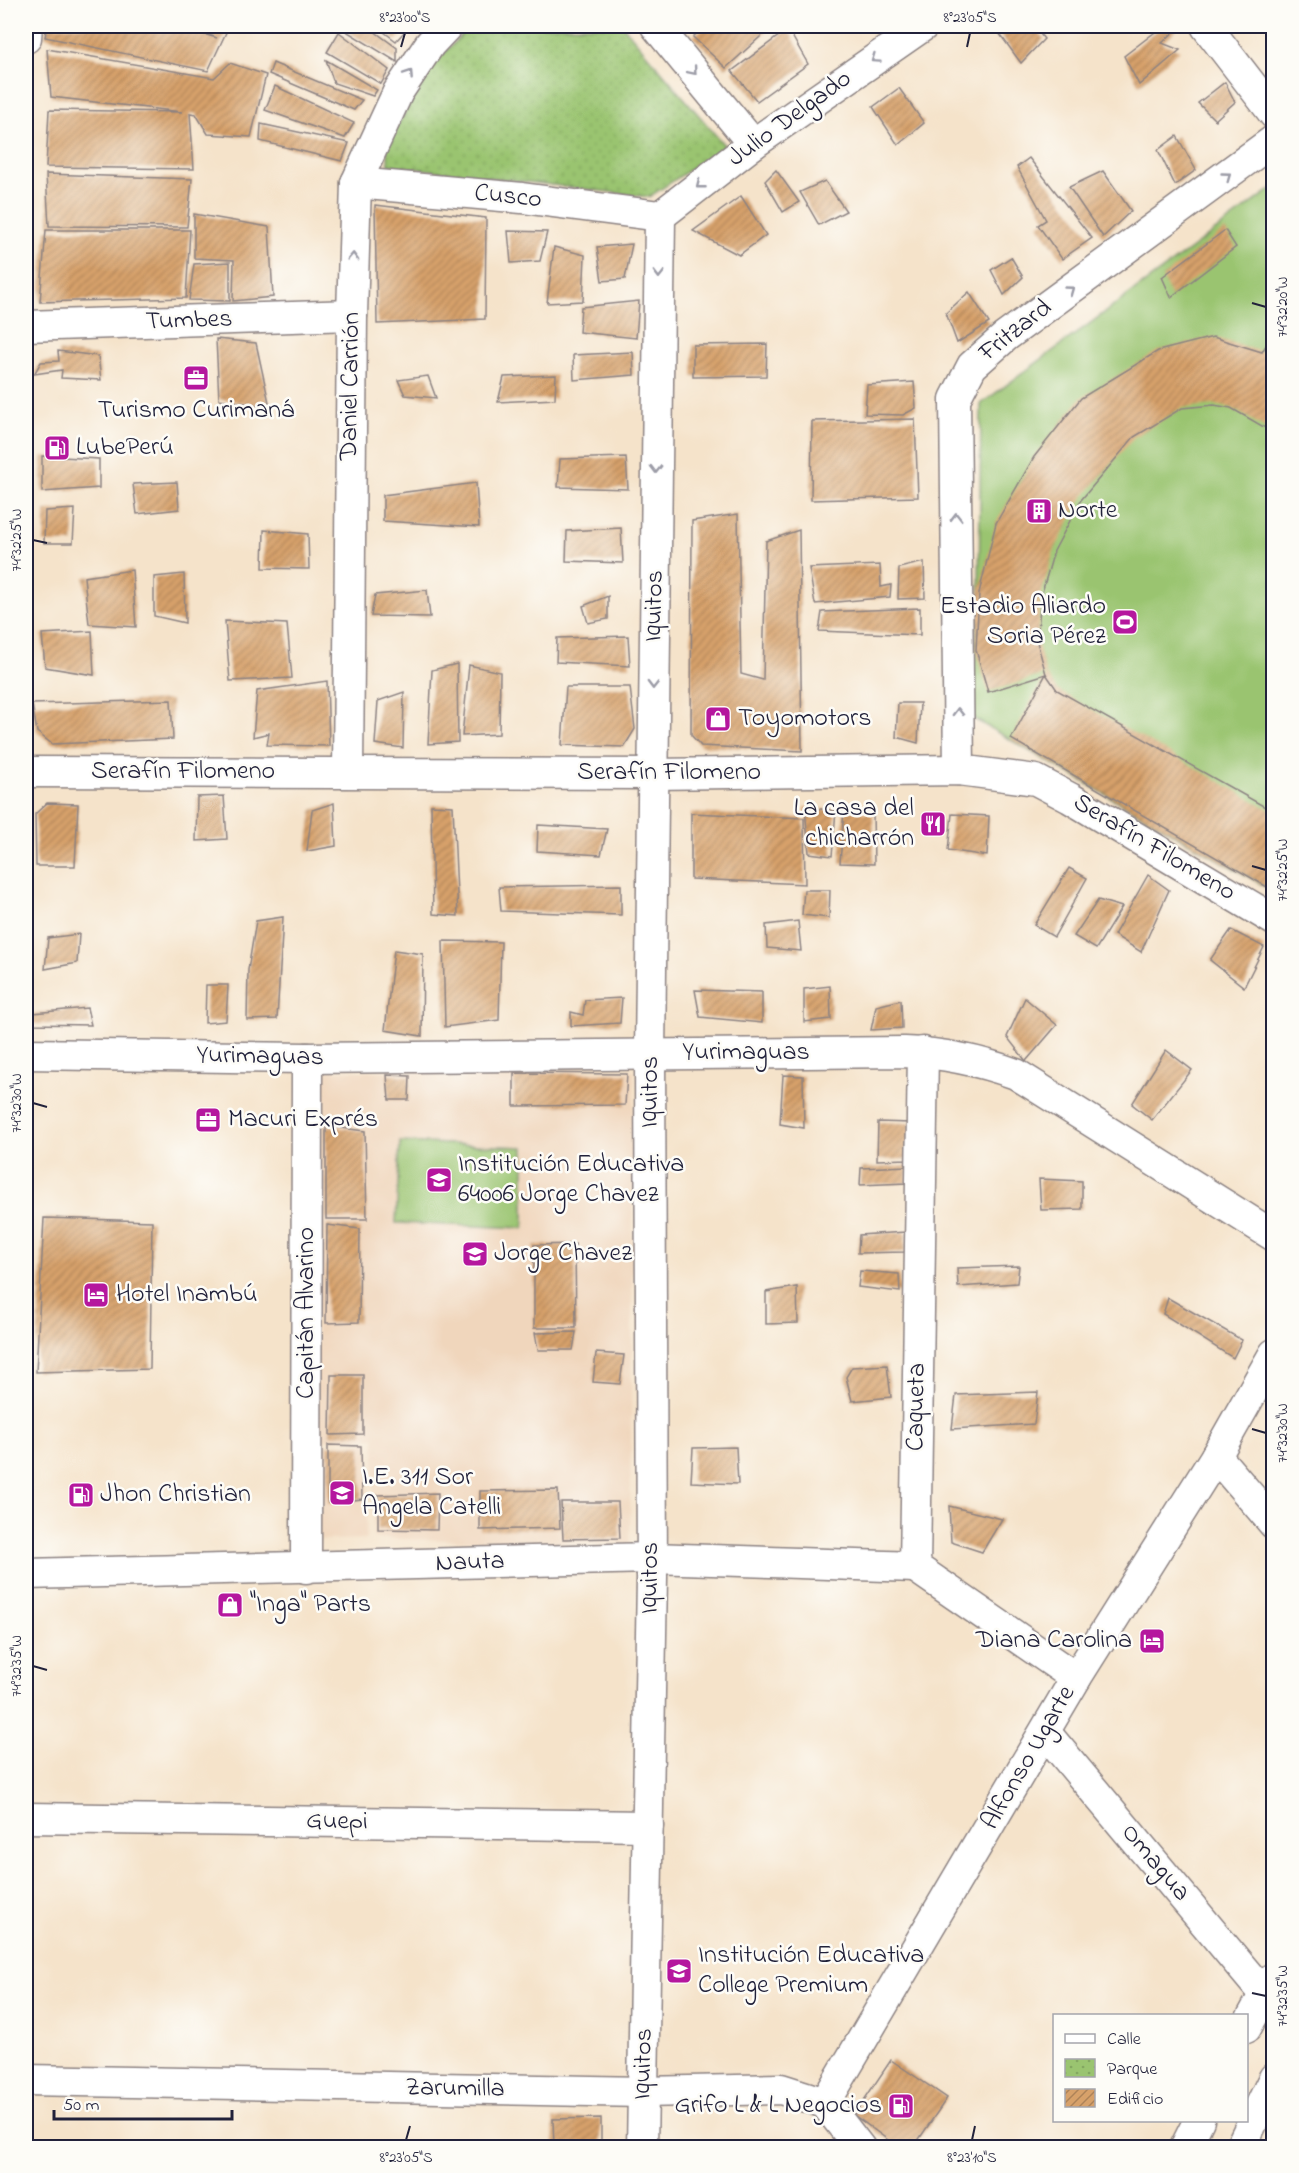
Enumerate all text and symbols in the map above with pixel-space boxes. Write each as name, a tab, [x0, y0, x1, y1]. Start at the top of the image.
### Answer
text: 8°23'00"S	[380, 7, 431, 29]
text: 8°23'05"S	[943, 7, 997, 29]
one-way arrow	[871, 52, 882, 63]
street label: Julio Delgado	[720, 61, 860, 177]
one-way arrow	[686, 64, 697, 75]
one-way arrow	[402, 70, 413, 81]
one-way arrow	[1221, 172, 1232, 183]
street label: Cusco	[473, 175, 543, 219]
one-way arrow	[695, 178, 706, 189]
one-way arrow	[347, 252, 360, 261]
one-way arrow	[653, 270, 665, 279]
text: 74°32'20"W	[1272, 277, 1294, 337]
one-way arrow	[1063, 286, 1074, 297]
street label: Fritzard	[970, 290, 1061, 372]
street label: Tumbes	[145, 300, 233, 342]
street label: Daniel Carrión	[331, 311, 371, 462]
office icon: Turismo Curimaná	[181, 363, 211, 393]
place label: Turismo Curimaná	[98, 392, 294, 430]
place label: LubePerú	[76, 429, 174, 467]
fuel station icon: LubePerú	[42, 433, 72, 463]
one-way arrow	[650, 465, 663, 474]
place label: Norte	[1058, 492, 1118, 530]
building icon: Norte	[1024, 496, 1054, 526]
text: 74°32'25"W	[6, 509, 28, 571]
one-way arrow	[950, 512, 962, 521]
street label: Iquitos	[635, 570, 675, 642]
place label: Estadio Aliardo Soria Pérez	[940, 588, 1106, 656]
sports icon: Estadio Aliardo Soria Pérez	[1110, 607, 1140, 637]
one-way arrow	[647, 681, 660, 690]
place label: Toyomotors	[738, 700, 871, 738]
shop icon: Toyomotors	[703, 704, 733, 734]
one-way arrow	[952, 707, 964, 716]
street label: Serafín Filomeno	[91, 753, 275, 791]
street label: Serafín Filomeno	[577, 754, 761, 792]
street label: Serafín Filomeno	[1065, 784, 1243, 912]
place label: La casa del chicharrón	[794, 790, 914, 858]
restaurant icon: La casa del chicharrón	[918, 809, 948, 839]
text: 74°32'25"W	[1272, 839, 1294, 901]
street label: Yurimaguas	[682, 1034, 810, 1072]
street label: Yurimaguas	[196, 1037, 324, 1077]
street label: Iquitos	[632, 1056, 670, 1128]
text: 74°32'30"W	[6, 1073, 28, 1133]
place label: Macuri Exprés	[228, 1101, 378, 1139]
office icon: Macuri Exprés	[193, 1105, 223, 1135]
place label: Institución Educativa 64006 Jorge Chavez	[458, 1146, 684, 1214]
school or university icon: Institución Educativa 64006 Jorge Chavez	[424, 1165, 454, 1195]
street label: Capitán Alvarino	[288, 1227, 326, 1399]
place label: Jorge Chavez	[494, 1235, 632, 1273]
school or university icon: Jorge Chavez	[460, 1239, 490, 1269]
place label: Hotel Inambú	[116, 1276, 258, 1314]
hotel icon: Hotel Inambú	[81, 1280, 111, 1310]
street label: Caqueta	[897, 1362, 937, 1452]
text: 74°32'30"W	[1272, 1403, 1294, 1463]
place label: I.E. 311 Sor Angela Catelli	[362, 1459, 501, 1527]
place label: Jhon Christian	[100, 1476, 251, 1514]
school or university icon: I.E. 311 Sor Angela Catelli	[327, 1478, 357, 1508]
fuel station icon: Jhon Christian	[66, 1480, 96, 1510]
street label: Iquitos	[632, 1542, 670, 1614]
street label: Nauta	[435, 1543, 505, 1583]
place label: "Inga" Parts	[250, 1586, 371, 1624]
shop icon: "Inga" Parts	[215, 1590, 245, 1620]
place label: Diana Carolina	[975, 1622, 1132, 1660]
hotel icon: Diana Carolina	[1137, 1626, 1167, 1656]
text: 74°32'35"W	[6, 1635, 28, 1697]
street label: Alfonso Ugarte	[972, 1678, 1086, 1837]
street label: Guepi	[306, 1802, 368, 1842]
street label: Omagua	[1111, 1816, 1199, 1910]
place label: Institución Educativa College Premium	[698, 1937, 924, 2005]
school or university icon: Institución Educativa College Premium	[664, 1956, 694, 1986]
text: 74°32'35"W	[1272, 1965, 1294, 2027]
legend	[1053, 2014, 1248, 2122]
text: Calle	[1107, 2027, 1142, 2053]
street label: Iquitos	[624, 2028, 664, 2100]
text: Parque	[1107, 2057, 1158, 2083]
street label: Zarumilla	[405, 2069, 505, 2109]
scale bar	[54, 2083, 232, 2121]
place label: Grifo L & L Negocios	[674, 2087, 882, 2125]
text: Edificio	[1107, 2087, 1163, 2113]
fuel station icon: Grifo L & L Negocios	[886, 2091, 916, 2121]
text: 50 m	[63, 2093, 100, 2119]
text: 8°23'05"S	[379, 2147, 433, 2169]
text: 8°23'10"S	[947, 2147, 997, 2169]

